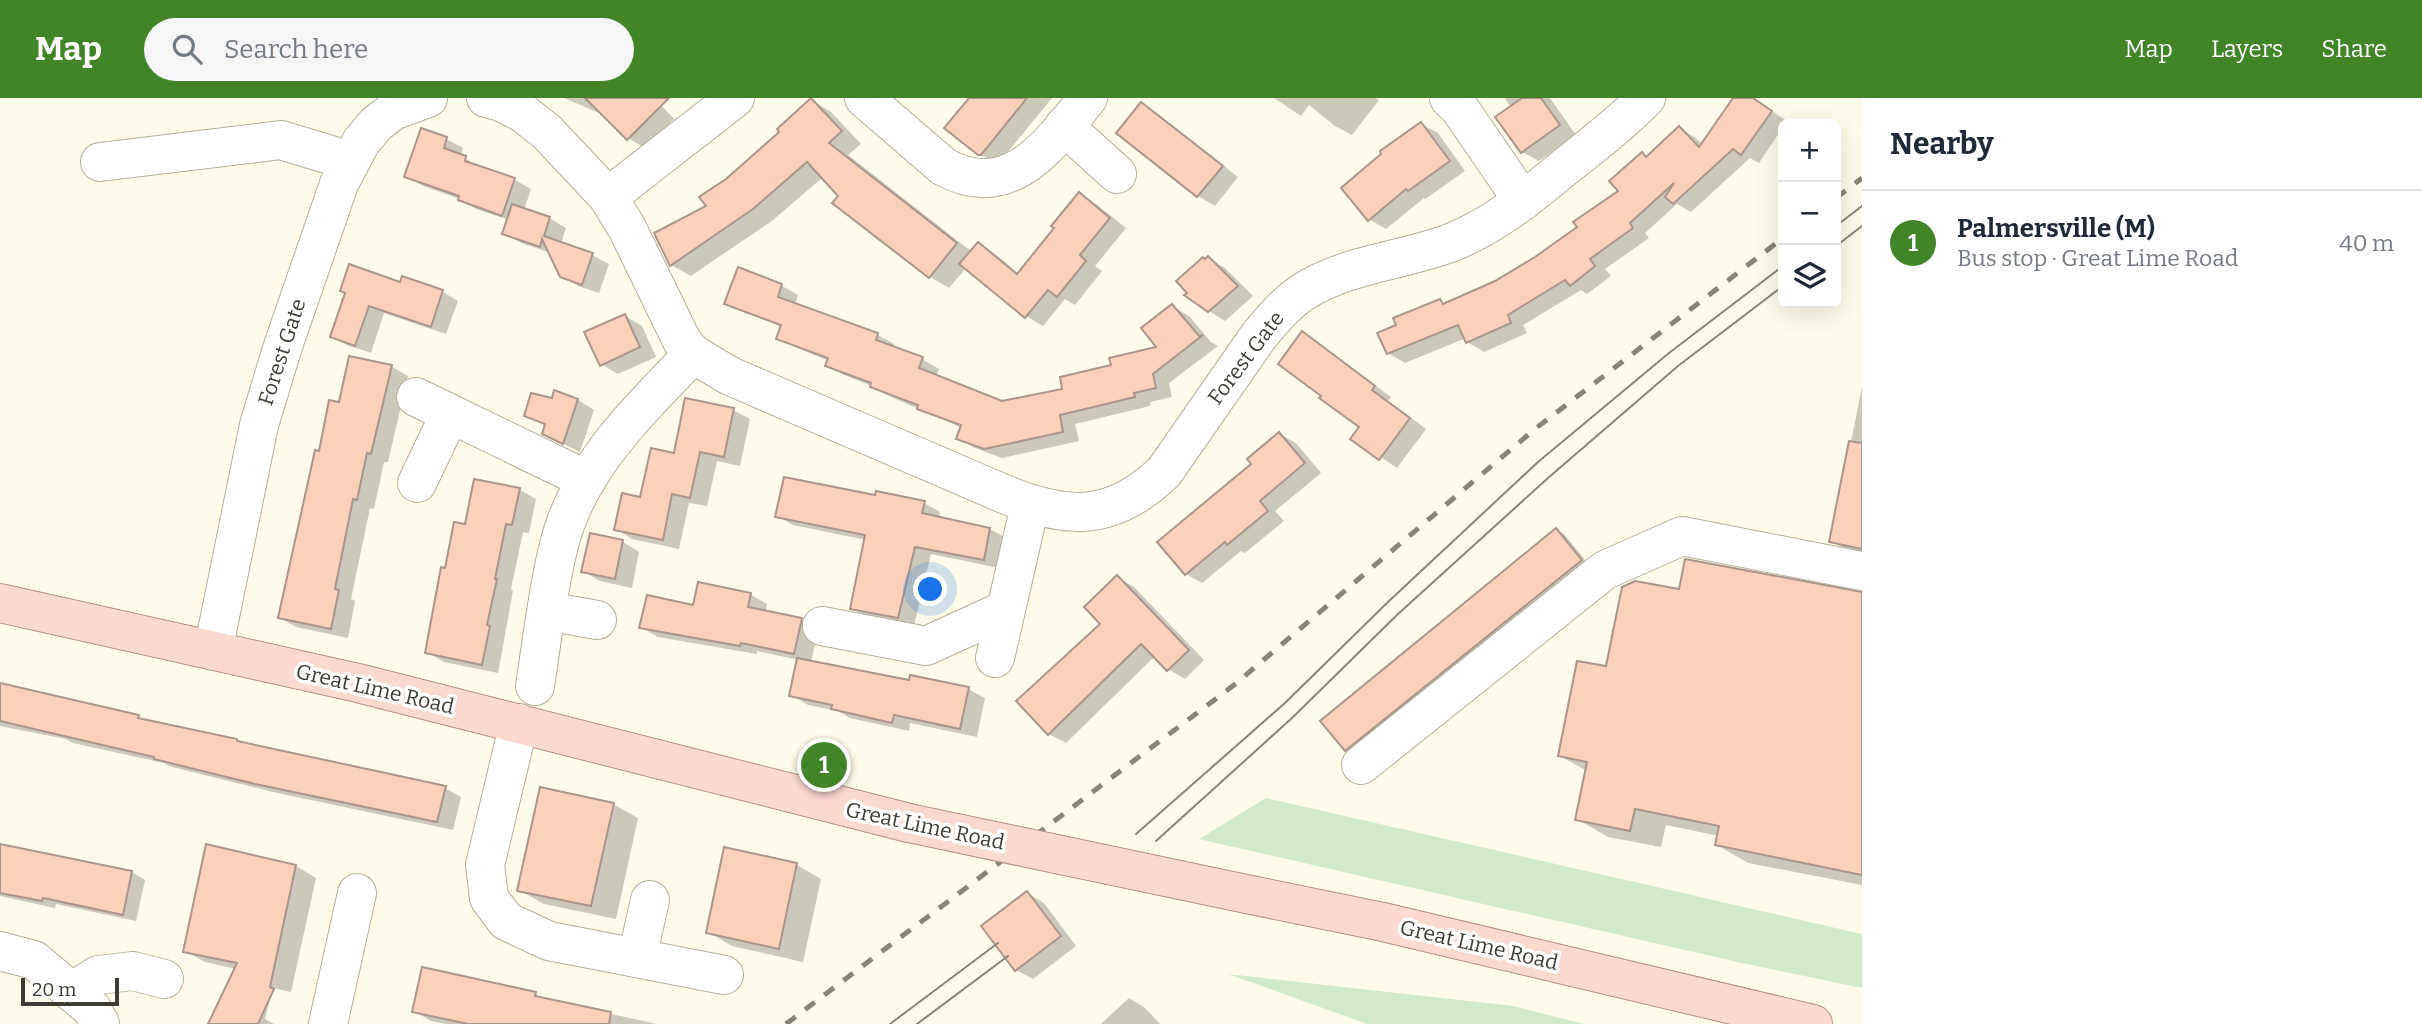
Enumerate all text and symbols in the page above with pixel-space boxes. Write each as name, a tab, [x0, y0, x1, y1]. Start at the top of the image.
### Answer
search box	[144, 18, 634, 81]
text: Map	[35, 29, 102, 69]
icon: search	[168, 30, 206, 68]
text: Search here	[224, 34, 368, 65]
text: Map	[2125, 35, 2173, 63]
text: Layers	[2211, 35, 2283, 63]
text: Share	[2321, 35, 2387, 63]
map controls	[1778, 119, 1841, 308]
button: +	[1778, 119, 1841, 182]
text: Nearby	[1890, 126, 1994, 162]
button: −	[1778, 182, 1841, 245]
text: Palmersville (M)	[1957, 213, 2155, 244]
text: 1	[1908, 229, 1918, 257]
text: 40 m	[2339, 229, 2394, 257]
text: Bus stop · Great Lime Road	[1957, 244, 2238, 272]
button: layers	[1778, 245, 1841, 308]
street label: Forest Gate	[253, 295, 311, 409]
street label: Forest Gate	[1202, 306, 1290, 410]
your location	[913, 572, 947, 606]
street label: Great Lime Road	[293, 658, 457, 720]
pin: 1	[801, 739, 847, 791]
street label: Great Lime Road	[843, 796, 1007, 856]
street label: Great Lime Road	[1397, 914, 1561, 976]
scale bar	[21, 975, 119, 1007]
text: 20 m	[32, 978, 76, 1001]

